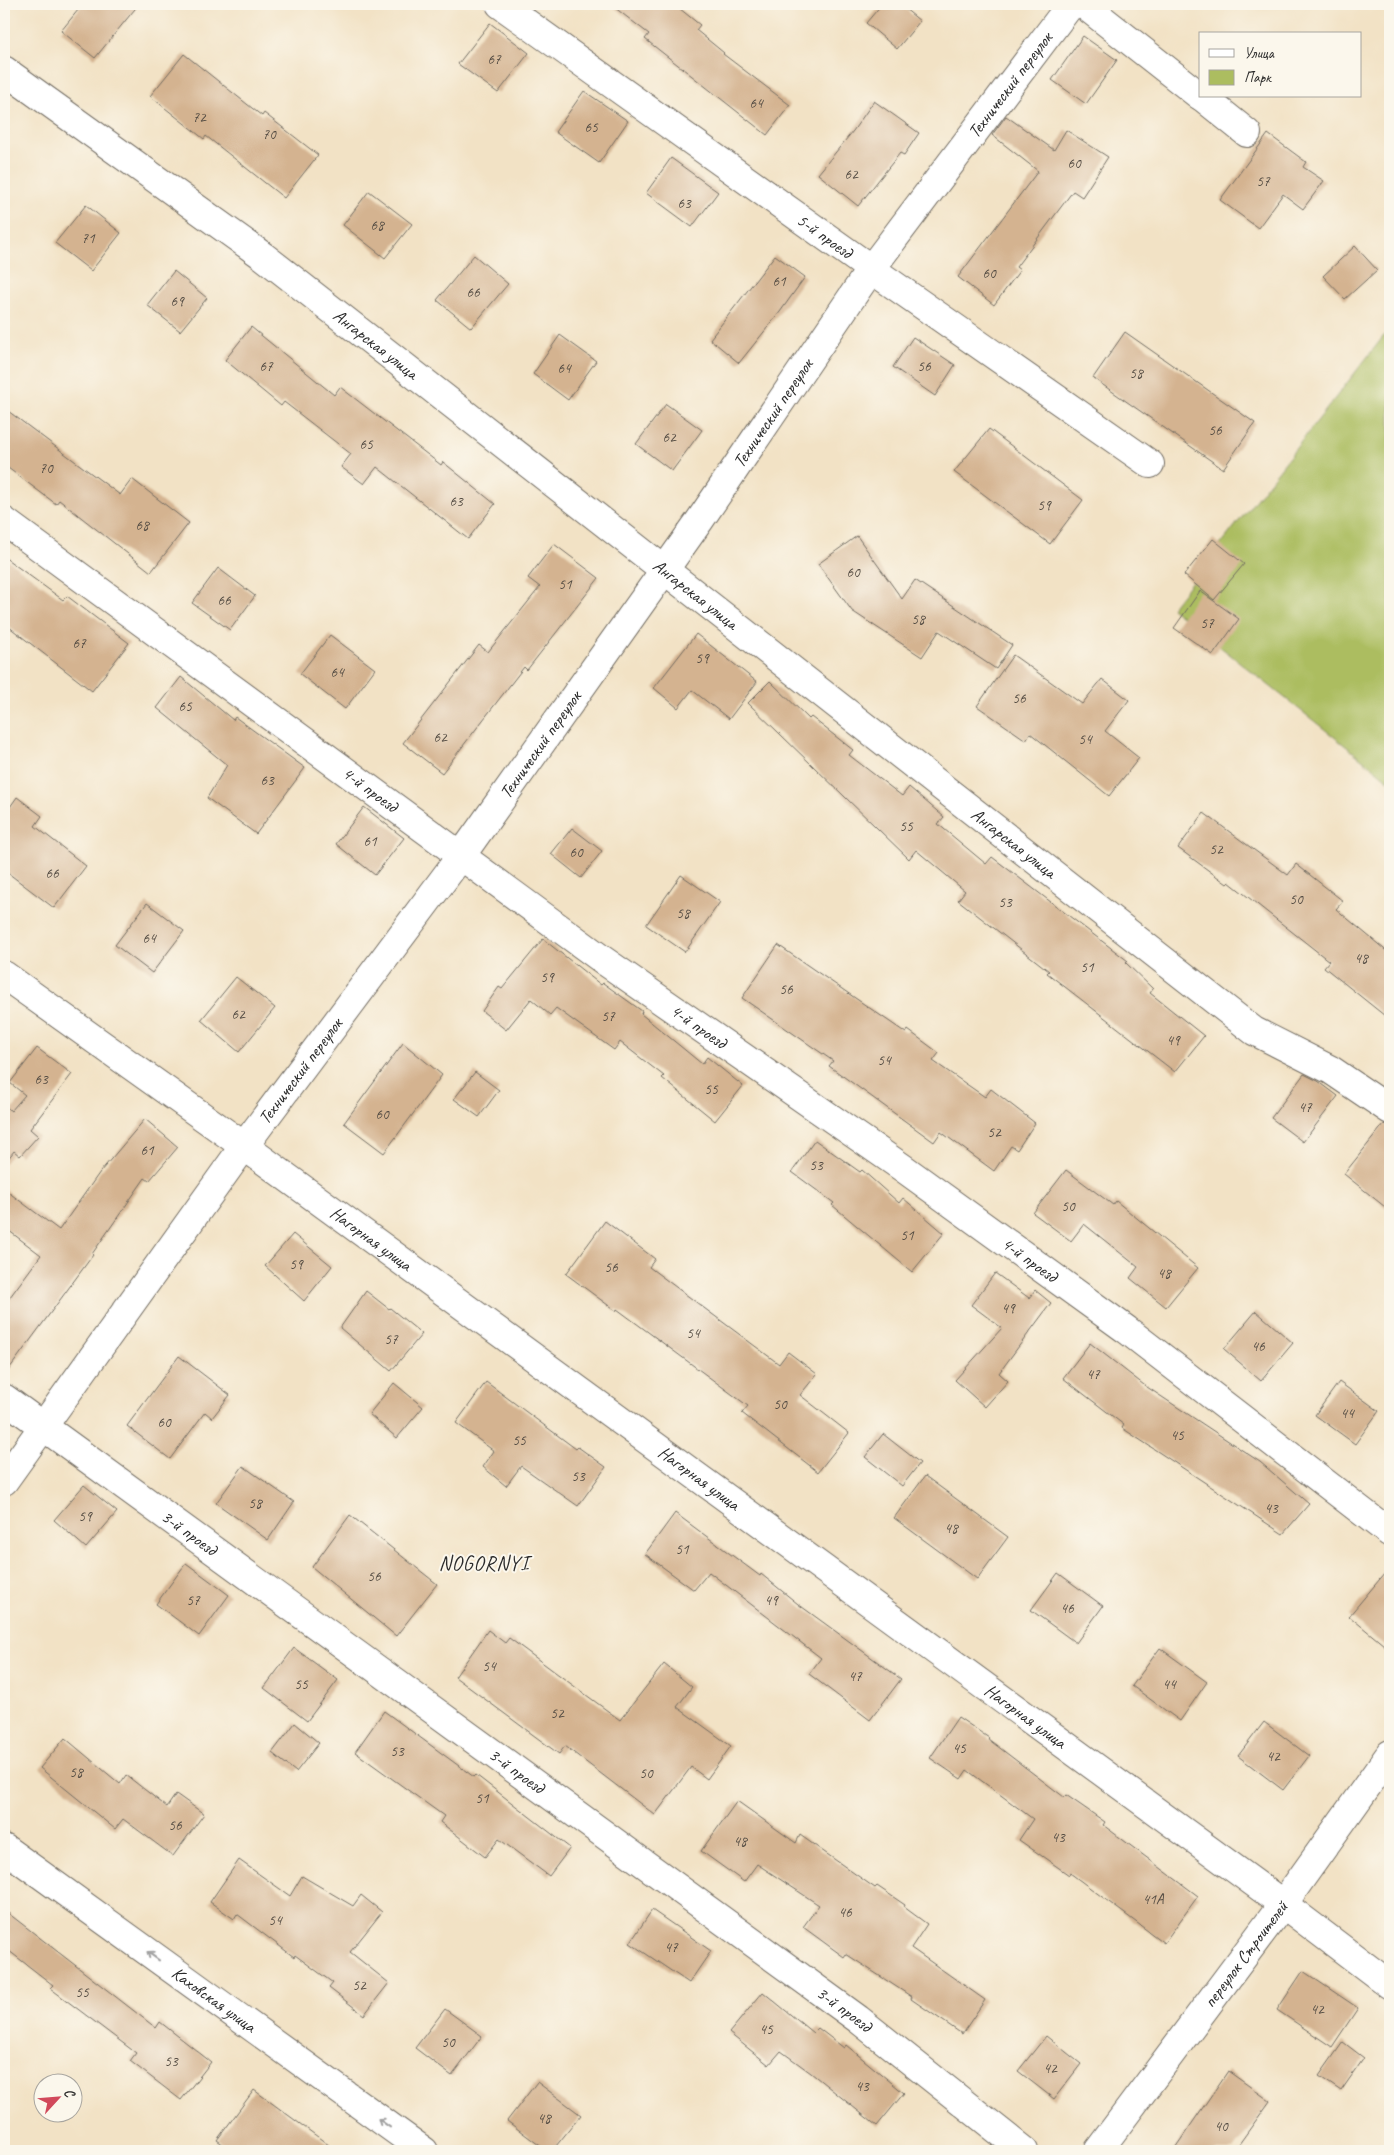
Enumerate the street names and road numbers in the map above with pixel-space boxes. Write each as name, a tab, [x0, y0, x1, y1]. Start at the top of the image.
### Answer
street label: Технический переулок	[963, 26, 1058, 142]
street label: 5-й проезд	[793, 209, 858, 264]
street label: Ангарская улица	[329, 304, 424, 385]
street label: Технический переулок	[728, 353, 819, 472]
street label: Ангарская улица	[649, 554, 744, 635]
street label: Технический переулок	[495, 685, 587, 803]
street label: 4-й проезд	[338, 762, 404, 818]
street label: Ангарская улица	[967, 803, 1062, 884]
street label: 4-й проезд	[666, 999, 732, 1054]
street label: Технический переулок	[253, 1012, 348, 1128]
street label: Нагорная улица	[326, 1202, 417, 1276]
street label: 4-й проезд	[998, 1232, 1063, 1288]
street label: Нагорная улица	[654, 1441, 745, 1516]
street label: 3-й проезд	[157, 1505, 223, 1561]
street label: Нагорная улица	[980, 1679, 1071, 1754]
street label: 3-й проезд	[485, 1743, 550, 1799]
street label: переулок Строителей	[1198, 1895, 1293, 2012]
street label: Каховская улица	[168, 1962, 261, 2038]
street label: 3-й проезд	[812, 1982, 878, 2038]

